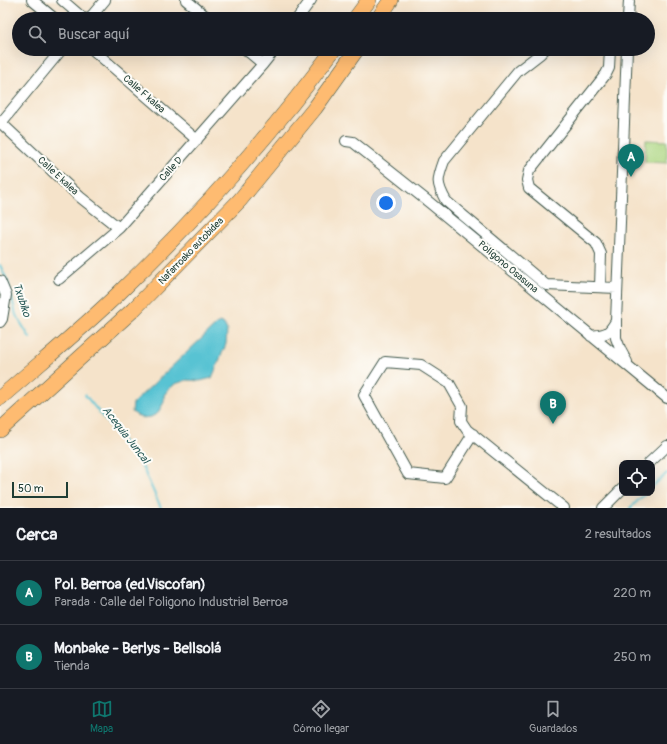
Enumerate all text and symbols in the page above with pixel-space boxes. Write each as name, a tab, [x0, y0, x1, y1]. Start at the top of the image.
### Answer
search box	[12, 12, 655, 56]
icon: search	[26, 23, 48, 45]
text: Buscar aquí	[58, 25, 130, 44]
street label: Calle F kalea	[121, 73, 168, 116]
pin: A	[618, 144, 644, 177]
street label: Calle E kalea	[35, 154, 81, 198]
street label: Calle D	[157, 154, 185, 184]
your location	[376, 193, 396, 213]
street label: Nafarroako autobidea	[156, 215, 226, 287]
street label: Polígono Osasuna	[475, 238, 541, 296]
water label: Txubiko	[10, 282, 34, 320]
pin: B	[540, 391, 566, 424]
water label: Acequia Juncal	[100, 404, 153, 467]
map controls	[619, 460, 655, 496]
button: locate	[619, 460, 655, 496]
scale bar	[12, 480, 68, 499]
text: 50 m	[18, 482, 44, 495]
text: Cerca	[16, 524, 57, 545]
text: 2 resultados	[585, 526, 651, 542]
text: Pol. Berroa (ed.Viscofan)	[54, 575, 206, 594]
text: A	[25, 585, 33, 601]
text: 220 m	[613, 585, 651, 601]
text: Parada · Calle del Poligono Industrial Berroa	[54, 594, 288, 610]
text: Monbake - Berlys - Bellsolá	[54, 639, 221, 658]
text: B	[25, 649, 33, 665]
text: 250 m	[613, 649, 651, 665]
text: Tienda	[54, 658, 89, 674]
tab: Mapa	[90, 698, 113, 735]
tab: Cómo llegar	[293, 698, 349, 735]
tab: Guardados	[529, 698, 577, 735]

